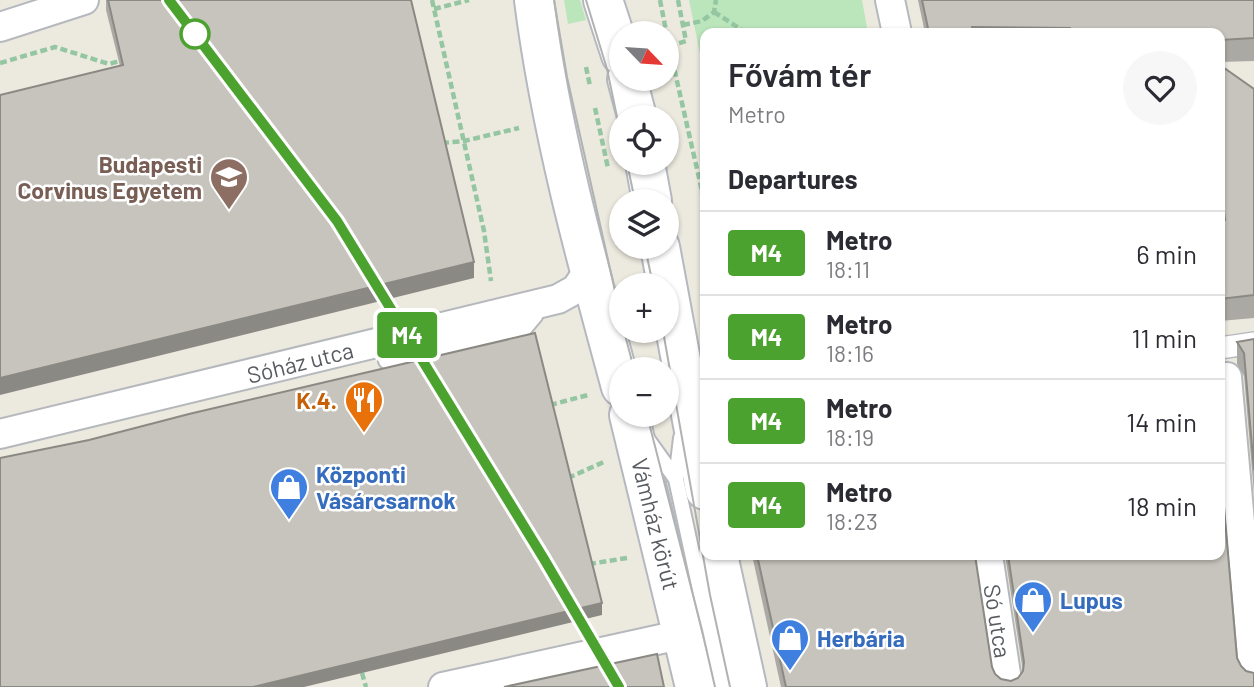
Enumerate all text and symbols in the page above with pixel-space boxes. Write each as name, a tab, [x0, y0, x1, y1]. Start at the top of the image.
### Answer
unlabelled marker	[180, 19, 210, 49]
north arrow	[609, 21, 679, 91]
map controls	[609, 21, 679, 427]
button: heart	[1123, 51, 1197, 125]
text: Fővám tér	[728, 54, 871, 94]
text: Metro	[728, 100, 786, 128]
button: locate	[609, 105, 679, 175]
place label: Budapesti Corvinus Egyetem	[17, 150, 202, 204]
school or university icon: Budapesti Corvinus Egyetem	[208, 156, 250, 211]
text: Departures	[728, 163, 858, 194]
button: layers	[609, 189, 679, 259]
text: Metro	[826, 224, 892, 255]
text: M4	[751, 238, 782, 267]
text: 6 min	[1136, 238, 1197, 269]
text: 18:11	[826, 255, 870, 283]
button: +	[609, 273, 679, 343]
text: Metro	[826, 308, 892, 339]
line badge: M4	[376, 312, 438, 358]
text: M4	[391, 320, 423, 349]
text: M4	[751, 322, 782, 351]
text: 11 min	[1131, 322, 1197, 353]
street label: Sóház utca	[244, 335, 356, 389]
text: 18:16	[826, 339, 874, 367]
button: −	[609, 357, 679, 427]
restaurant icon: K.4.	[343, 379, 385, 434]
place label: K.4.	[296, 386, 337, 414]
text: Metro	[826, 392, 892, 423]
text: M4	[751, 406, 782, 435]
text: 14 min	[1126, 406, 1197, 437]
text: 18:19	[826, 423, 874, 451]
street label: Vámház körút	[626, 455, 686, 593]
place label: Központi Vásárcsarnok	[316, 460, 456, 514]
shop icon: Központi Vásárcsarnok	[268, 466, 310, 521]
text: Metro	[826, 476, 892, 507]
text: M4	[751, 490, 782, 519]
text: 18 min	[1127, 490, 1197, 521]
text: 18:23	[826, 507, 878, 535]
shop icon: Lupus	[1012, 579, 1054, 634]
street label: Só utca	[978, 582, 1018, 660]
place label: Lupus	[1060, 586, 1123, 614]
shop icon: Herbária	[769, 617, 811, 672]
place label: Herbária	[817, 624, 905, 652]

